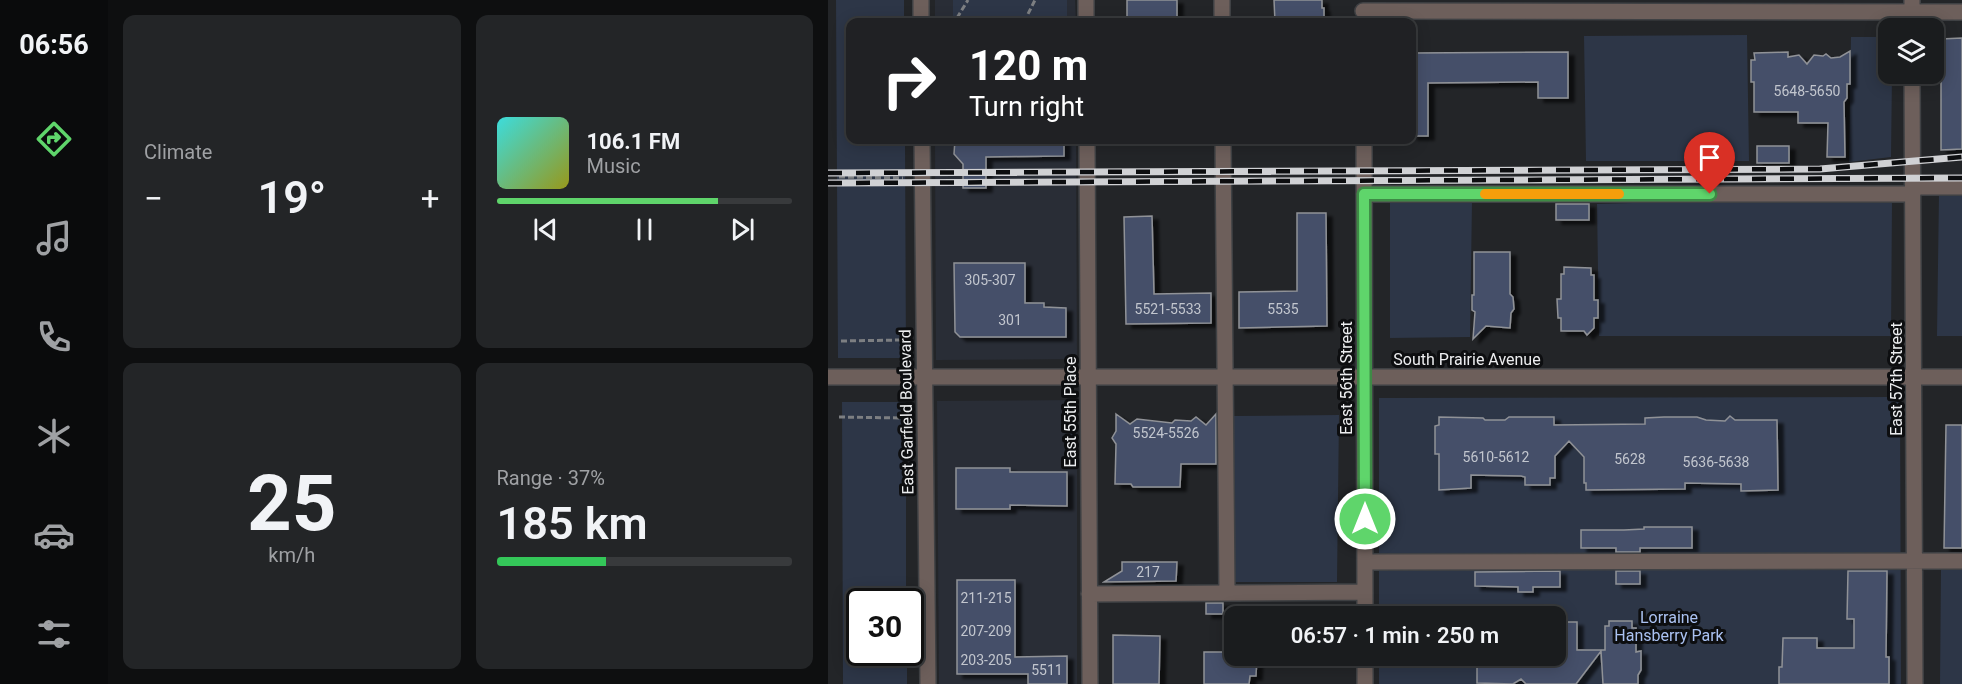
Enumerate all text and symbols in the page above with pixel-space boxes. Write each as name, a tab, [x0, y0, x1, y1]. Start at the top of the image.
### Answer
map controls	[1878, 18, 1944, 84]
button: layers	[1878, 18, 1944, 84]
text: 06:56	[19, 29, 89, 61]
text: 120 m	[969, 41, 1088, 90]
icon: right	[870, 42, 948, 120]
house number: 5648-5650	[1774, 83, 1841, 99]
text: Turn right	[969, 91, 1084, 123]
icon: directions	[33, 118, 75, 160]
text: 106.1 FM	[587, 129, 680, 154]
pin	[1684, 132, 1735, 194]
text: Climate	[144, 140, 212, 164]
icon: arrive	[1693, 141, 1726, 174]
text: Music	[587, 154, 641, 178]
text: 19°	[257, 171, 326, 224]
text: −	[144, 179, 163, 218]
text: +	[421, 179, 440, 218]
icon: previous	[529, 213, 562, 246]
icon: pause	[628, 213, 661, 246]
icon: next	[726, 213, 759, 246]
icon: music	[33, 217, 75, 259]
house number: 305-307	[964, 272, 1016, 288]
house number: 5521-5533	[1135, 301, 1201, 317]
house number: 5535	[1267, 301, 1299, 317]
house number: 301	[998, 312, 1022, 328]
icon: phone	[33, 316, 75, 358]
street label: East 56th Street	[1337, 321, 1356, 435]
street label: East 57th Street	[1887, 322, 1906, 436]
street label: East Garfield Boulevard	[896, 329, 917, 495]
street label: South Prairie Avenue	[1393, 350, 1541, 369]
street label: East 55th Place	[1061, 357, 1080, 467]
icon: climate	[33, 415, 75, 457]
house number: 5524-5526	[1133, 425, 1200, 441]
house number: 5610-5612	[1463, 449, 1530, 465]
house number: 5628	[1614, 451, 1646, 467]
house number: 5636-5638	[1683, 454, 1750, 470]
text: 25	[247, 458, 337, 549]
text: Range · 37%	[497, 466, 605, 490]
position arrow	[1333, 487, 1397, 551]
text: 185 km	[497, 497, 648, 550]
icon: car	[33, 514, 75, 556]
text: km/h	[268, 543, 315, 567]
house number: 217	[1136, 564, 1160, 580]
speed limit sign: 30	[846, 588, 924, 666]
house number: 211-215	[960, 590, 1012, 606]
park label: Lorraine Hansberry Park	[1614, 608, 1725, 645]
icon: filters	[33, 613, 75, 655]
house number: 207-209	[960, 623, 1012, 639]
text: 06:57 · 1 min · 250 m	[1291, 623, 1499, 648]
house number: 203-205	[960, 652, 1012, 668]
house number: 5511	[1031, 662, 1063, 678]

